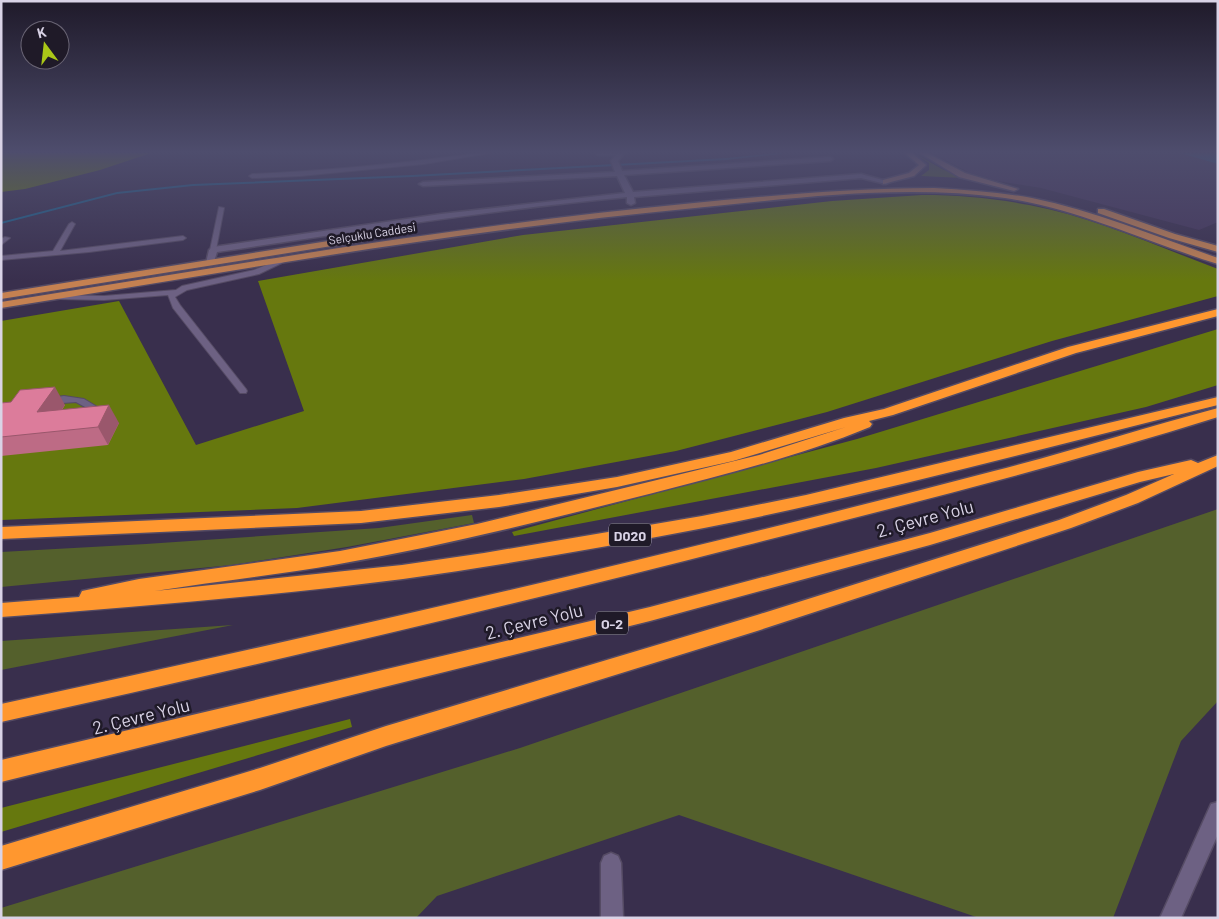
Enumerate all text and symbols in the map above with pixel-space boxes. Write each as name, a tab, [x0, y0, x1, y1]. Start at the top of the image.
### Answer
north arrow	[20, 20, 70, 70]
text: K	[35, 23, 48, 41]
street label: Selçuklu Caddesi	[327, 219, 417, 247]
street label: 2. Çevre Yolu	[874, 495, 976, 541]
road number: D020	[609, 524, 651, 546]
street label: 2. Çevre Yolu	[483, 598, 585, 644]
road number: O-2	[596, 612, 628, 634]
street label: 2. Çevre Yolu	[90, 693, 192, 739]

